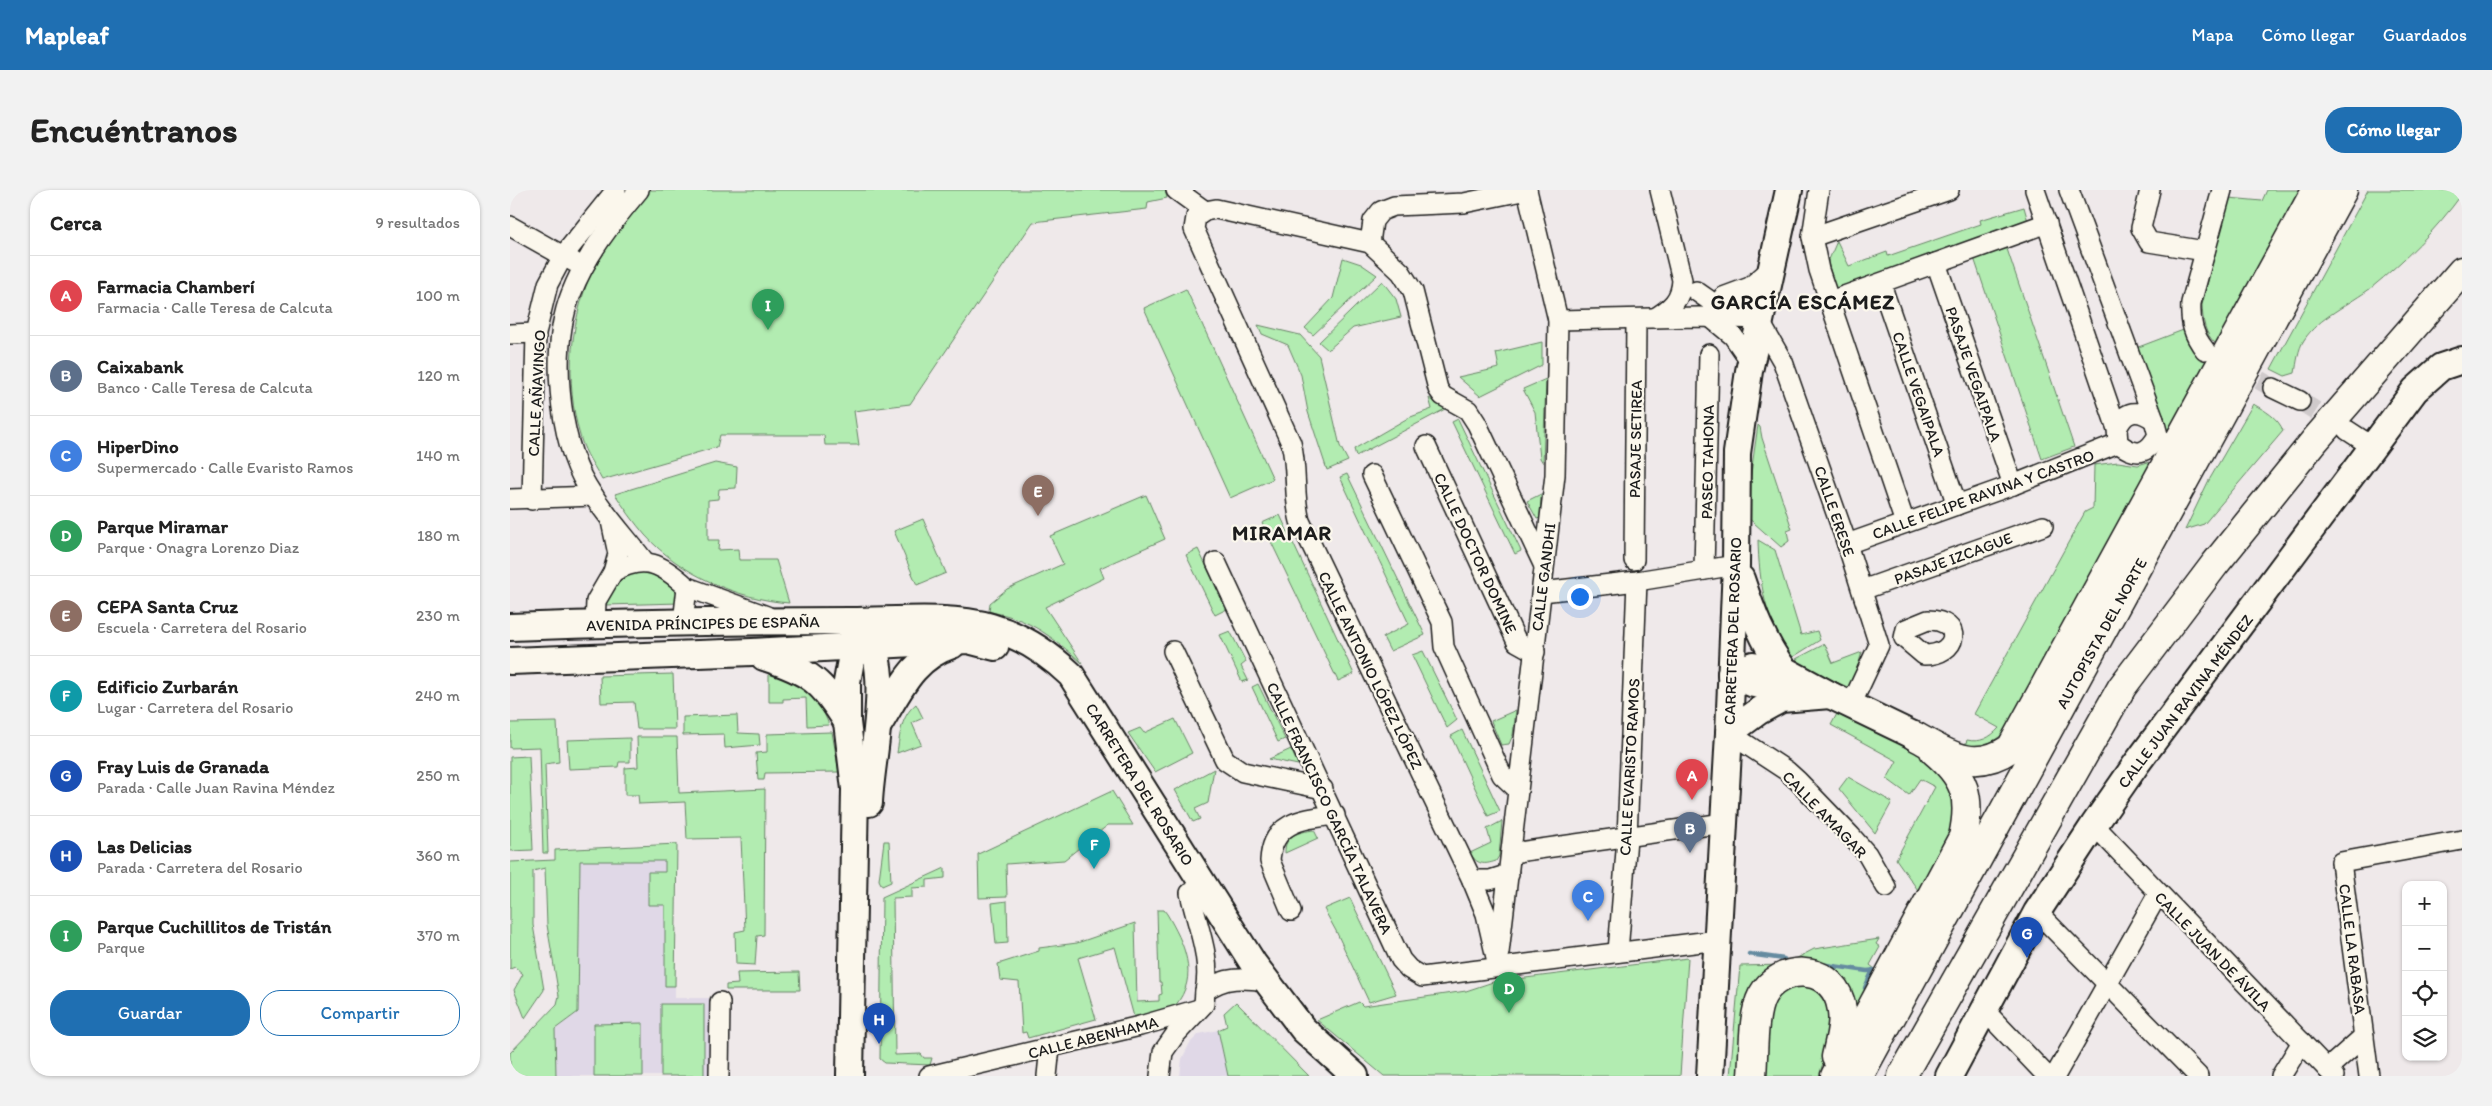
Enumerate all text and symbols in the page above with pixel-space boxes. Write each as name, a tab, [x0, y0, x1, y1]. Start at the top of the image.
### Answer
text: Mapleaf	[25, 21, 109, 50]
text: Mapa	[2192, 24, 2233, 46]
text: Cómo llegar	[2261, 24, 2355, 46]
text: Guardados	[2383, 24, 2467, 46]
button: Cómo llegar	[2325, 107, 2462, 153]
text: Encuéntranos	[30, 109, 238, 151]
text: Cerca	[50, 210, 102, 235]
text: 9 resultados	[375, 213, 460, 232]
text: Farmacia Chamberí	[97, 275, 255, 298]
text: A	[61, 286, 71, 305]
text: 100 m	[416, 286, 460, 305]
pin: I	[752, 289, 784, 330]
district label: GARCÍA ESCÁMEZ	[1711, 289, 1895, 314]
text: Farmacia · Calle Teresa de Calcuta	[97, 298, 333, 317]
street label: PASAJE VEGAIPALA	[1941, 304, 2006, 444]
street label: CALLE AÑAVINGO	[524, 329, 549, 457]
street label: CALLE VEGAIPALA	[1888, 329, 1949, 459]
text: Caixabank	[97, 355, 184, 378]
text: B	[61, 366, 71, 385]
text: 120 m	[417, 366, 460, 385]
text: Banco · Calle Teresa de Calcuta	[97, 378, 313, 397]
street label: PASAJE SETIREA	[1625, 380, 1646, 498]
street label: PASEO TAHONA	[1697, 404, 1718, 520]
text: HiperDino	[97, 435, 179, 458]
street label: CALLE FELIPE RAVINA Y CASTRO	[1870, 445, 2097, 544]
text: C	[61, 446, 71, 465]
text: 140 m	[416, 446, 460, 465]
text: Supermercado · Calle Evaristo Ramos	[97, 458, 353, 477]
street label: CALLE ERESE	[1810, 463, 1859, 559]
street label: CALLE DOCTOR DOMINE	[1430, 470, 1521, 637]
pin: E	[1022, 475, 1054, 516]
text: Parque Miramar	[97, 515, 228, 538]
district label: MIRAMAR	[1232, 520, 1332, 545]
street label: CALLE GANDHI	[1527, 522, 1560, 632]
text: D	[61, 526, 71, 545]
text: 180 m	[417, 526, 460, 545]
street label: PASAJE IZCAGUE	[1891, 528, 2015, 589]
street label: CARRETERA DEL ROSARIO	[1720, 537, 1745, 725]
text: Parque · Onagra Lorenzo Diaz	[97, 538, 299, 557]
street label: AUTOPISTA DEL NORTE	[2052, 555, 2151, 712]
street label: CALLE ANTONIO LÓPEZ LÓPEZ	[1314, 568, 1427, 772]
your location	[1567, 584, 1593, 610]
text: CEPA Santa Cruz	[97, 595, 238, 618]
text: E	[62, 606, 70, 625]
text: 230 m	[416, 606, 460, 625]
street label: CALLE JUAN RAVINA MÉNDEZ	[2114, 611, 2257, 792]
street label: AVENIDA PRÍNCIPES DE ESPAÑA	[586, 612, 820, 635]
text: Escuela · Carretera del Rosario	[97, 618, 307, 637]
text: Edificio Zurbarán	[97, 675, 238, 698]
street label: CALLE EVARISTO RAMOS	[1615, 678, 1644, 856]
street label: CALLE FRANCISCO GARCÍA TALAVERA	[1263, 679, 1397, 937]
text: F	[62, 686, 70, 705]
text: 240 m	[415, 686, 460, 705]
text: Lugar · Carretera del Rosario	[97, 698, 293, 717]
street label: CARRETERA DEL ROSARIO	[1082, 699, 1197, 869]
text: Fray Luis de Granada	[97, 755, 269, 778]
pin: A	[1676, 759, 1708, 800]
text: G	[60, 766, 72, 785]
text: 250 m	[416, 766, 460, 785]
street label: CALLE AMAGAR	[1778, 767, 1871, 862]
text: Parada · Calle Juan Ravina Méndez	[97, 778, 335, 797]
pin: B	[1674, 812, 1706, 853]
pin: F	[1078, 828, 1110, 869]
text: Las Delicias	[97, 835, 192, 858]
text: H	[60, 846, 72, 865]
text: 360 m	[416, 846, 460, 865]
text: Parada · Carretera del Rosario	[97, 858, 303, 877]
pin: C	[1572, 880, 1604, 921]
map controls	[2402, 881, 2447, 1061]
button: +	[2402, 881, 2447, 926]
street label: CALLE LA RABASA	[2335, 883, 2370, 1015]
street label: CALLE JUAN DE ÁVILA	[2151, 888, 2275, 1015]
text: Parque Cuchillitos de Tristán	[97, 915, 331, 938]
pin: G	[2011, 917, 2043, 958]
text: I	[63, 926, 69, 945]
text: 370 m	[416, 926, 460, 945]
button: −	[2402, 926, 2447, 971]
text: Parque	[97, 938, 145, 957]
button: locate	[2402, 971, 2447, 1016]
pin: D	[1493, 972, 1525, 1013]
button: Guardar	[50, 990, 250, 1036]
button: Compartir	[260, 990, 460, 1036]
pin: H	[863, 1003, 895, 1044]
street label: CALLE ABENHAMA	[1026, 1012, 1160, 1063]
button: layers	[2402, 1016, 2447, 1061]

